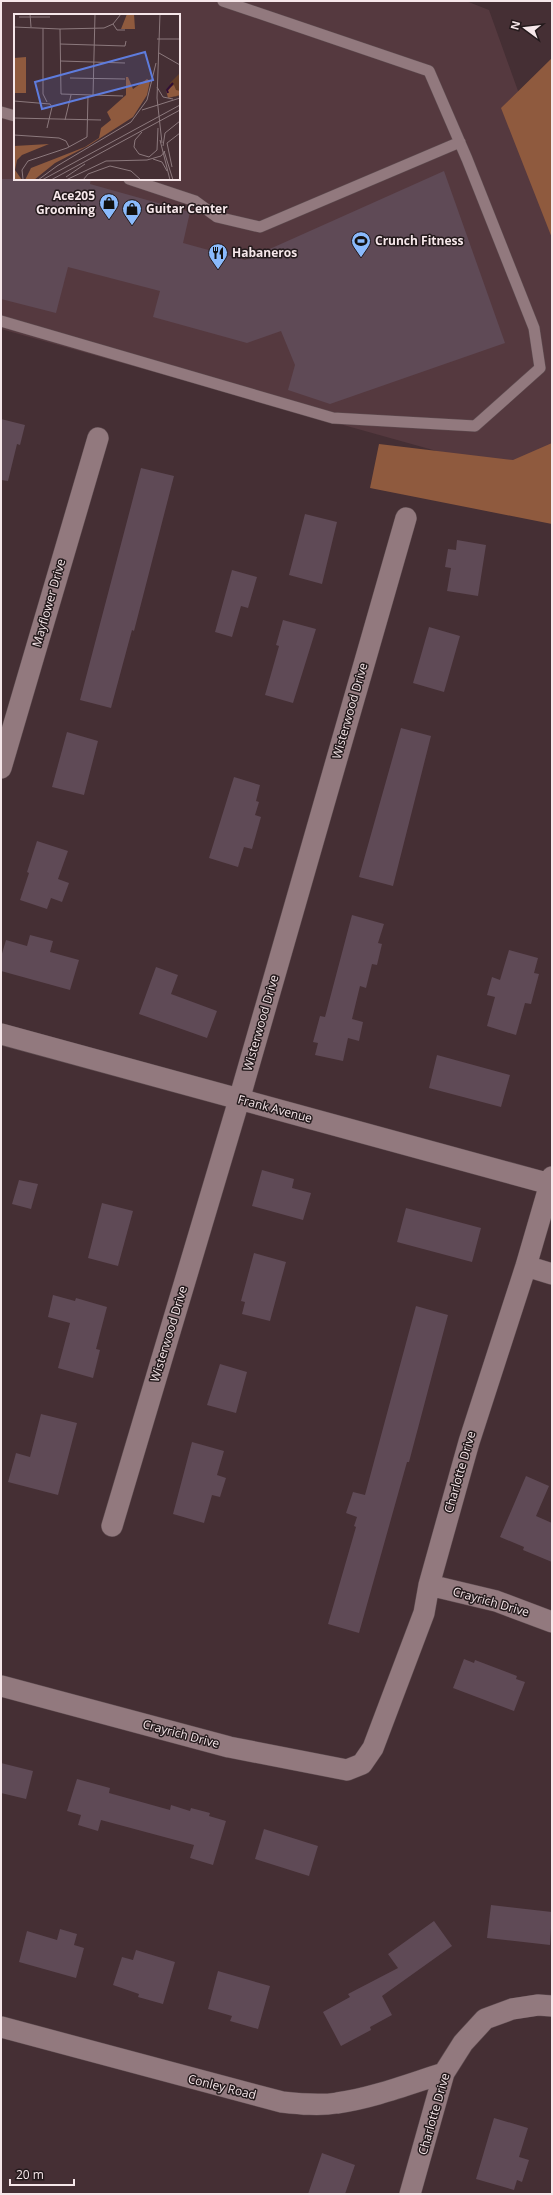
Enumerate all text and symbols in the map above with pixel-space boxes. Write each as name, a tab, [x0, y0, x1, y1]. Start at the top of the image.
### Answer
north arrow	[505, 8, 545, 48]
inset map	[14, 14, 180, 180]
text: N	[506, 19, 523, 32]
place label: Ace205 Grooming	[36, 187, 95, 218]
shop icon: Ace205 Grooming	[98, 192, 120, 220]
shop icon: Guitar Center	[121, 198, 143, 226]
place label: Guitar Center	[146, 200, 228, 217]
sports icon: Crunch Fitness	[350, 230, 372, 258]
place label: Crunch Fitness	[375, 232, 463, 249]
restaurant icon: Habaneros	[207, 242, 229, 270]
place label: Habaneros	[232, 244, 297, 261]
street label: Mayflower Drive	[28, 556, 69, 649]
street label: Wisterwood Drive	[328, 661, 371, 761]
street label: Wisterwood Drive	[239, 973, 282, 1073]
street label: Frank Avenue	[236, 1090, 314, 1127]
street label: Wisterwood Drive	[146, 1284, 191, 1384]
street label: Charlotte Drive	[440, 1429, 479, 1515]
street label: Crayrich Drive	[451, 1583, 532, 1621]
street label: Crayrich Drive	[141, 1715, 222, 1752]
street label: Conley Road	[186, 2070, 258, 2103]
street label: Charlotte Drive	[414, 2071, 453, 2157]
scale bar	[10, 2161, 74, 2187]
text: 20 m	[16, 2166, 44, 2183]

